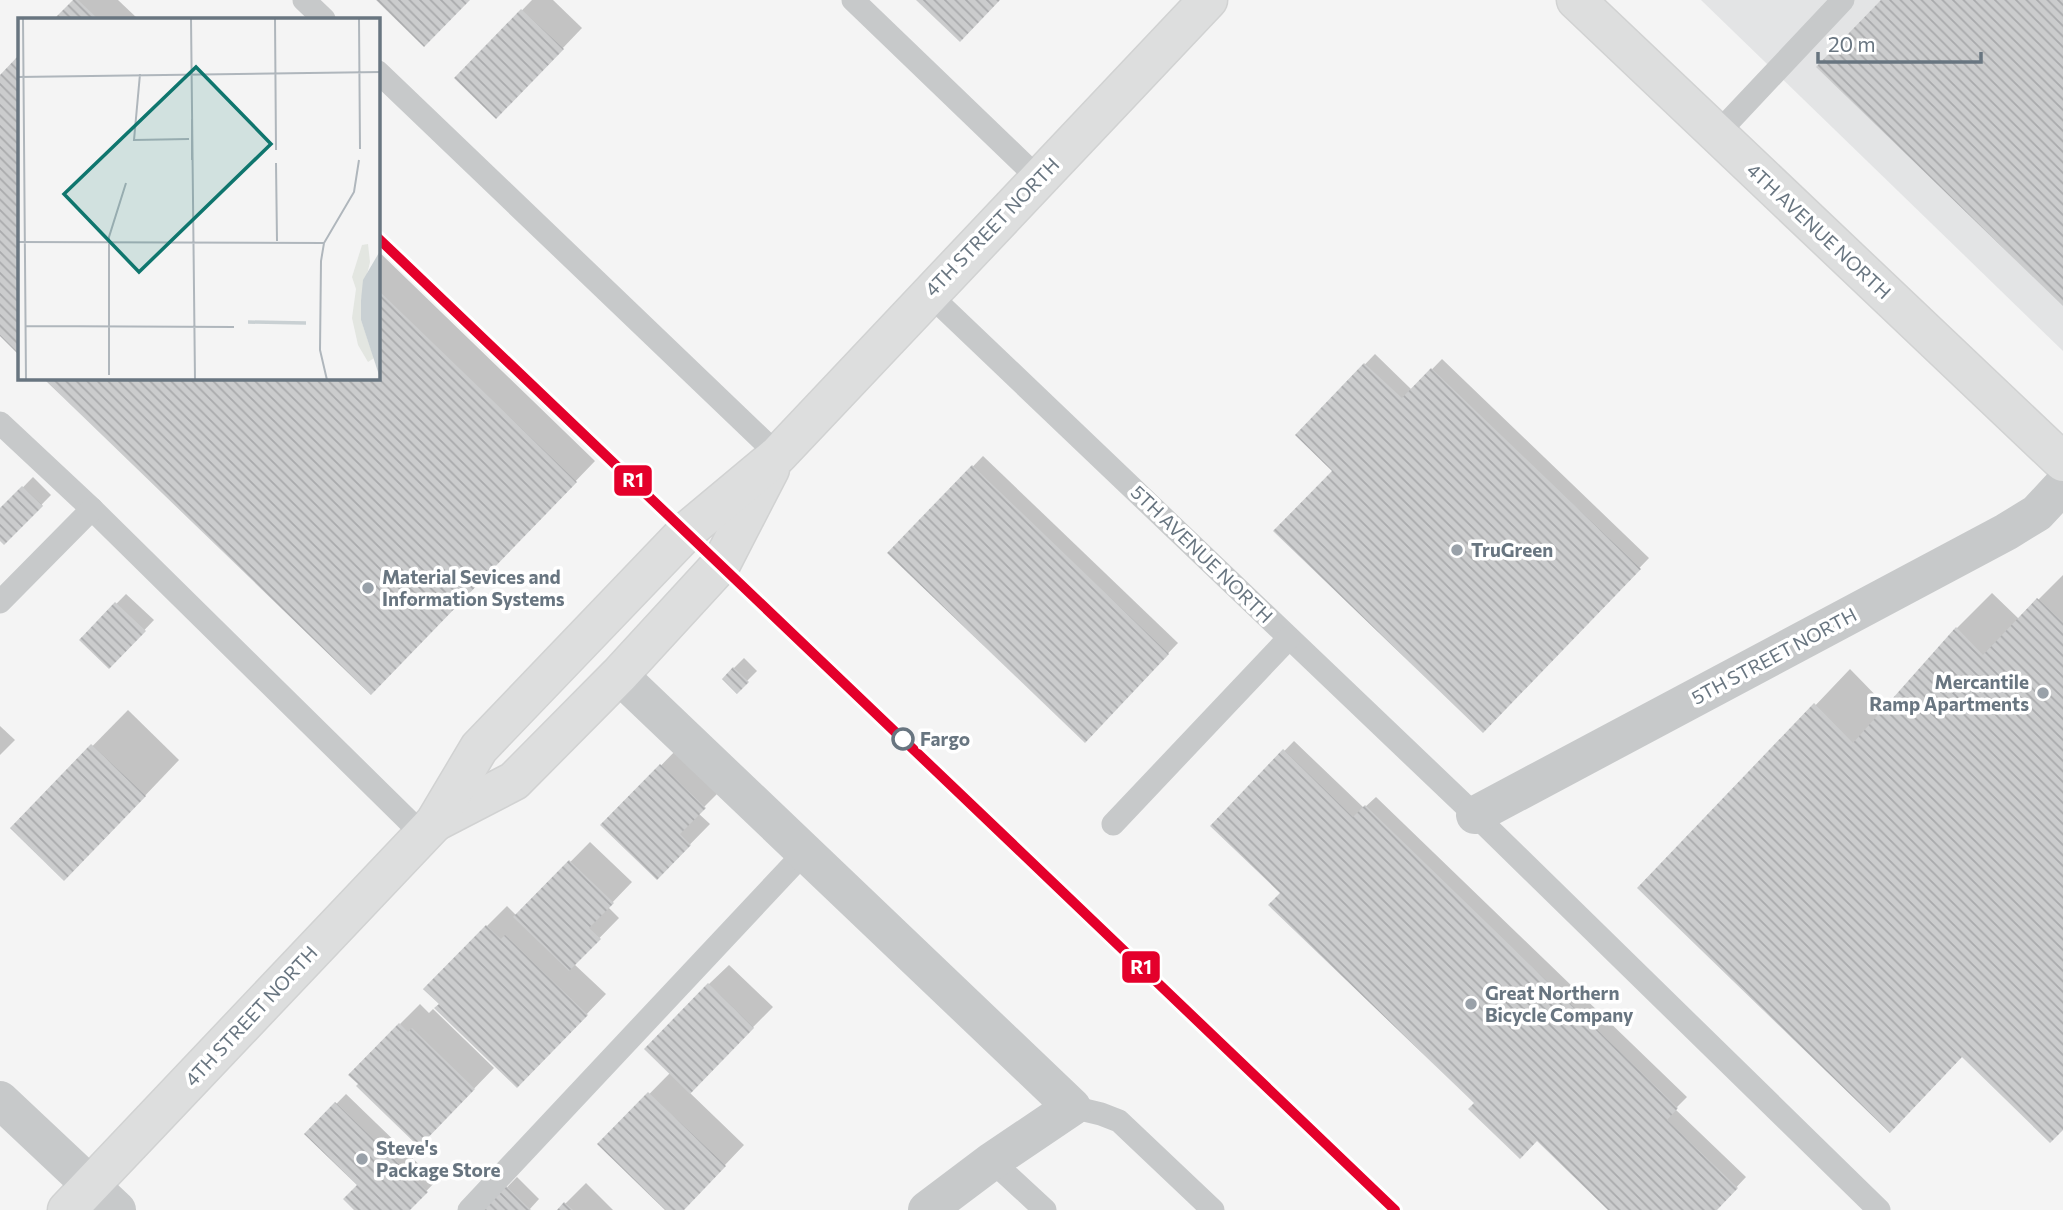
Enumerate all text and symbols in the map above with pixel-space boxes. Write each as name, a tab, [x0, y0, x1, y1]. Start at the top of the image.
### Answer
inset map	[18, 18, 380, 380]
scale bar	[1818, 21, 1981, 65]
text: 20 m	[1828, 31, 1876, 56]
street label: 4TH STREET NORTH	[920, 153, 1064, 301]
street label: 4TH AVENUE NORTH	[1743, 158, 1896, 303]
line badge: R1	[613, 464, 653, 497]
text: R1	[622, 468, 644, 491]
street label: 5TH AVENUE NORTH	[1127, 480, 1278, 627]
place label: TruGreen	[1471, 538, 1553, 561]
marker: TruGreen	[1449, 542, 1465, 558]
place label: Material Sevices and Information Systems	[382, 565, 565, 610]
marker: Material Sevices and Information Systems	[360, 580, 376, 596]
street label: 5TH STREET NORTH	[1687, 602, 1860, 709]
place label: Mercantile Ramp Apartments	[1869, 670, 2029, 715]
marker: Mercantile Ramp Apartments	[2035, 685, 2051, 701]
place label: Fargo	[920, 727, 970, 750]
marker: Fargo	[892, 728, 914, 750]
street label: 4TH STREET NORTH	[180, 941, 322, 1091]
line badge: R1	[1121, 950, 1161, 984]
text: R1	[1130, 955, 1152, 978]
place label: Great Northern Bicycle Company	[1485, 981, 1634, 1026]
marker: Great Northern Bicycle Company	[1463, 996, 1479, 1012]
place label: Steve's Package Store	[376, 1136, 500, 1181]
marker: Steve's Package Store	[354, 1151, 370, 1167]

